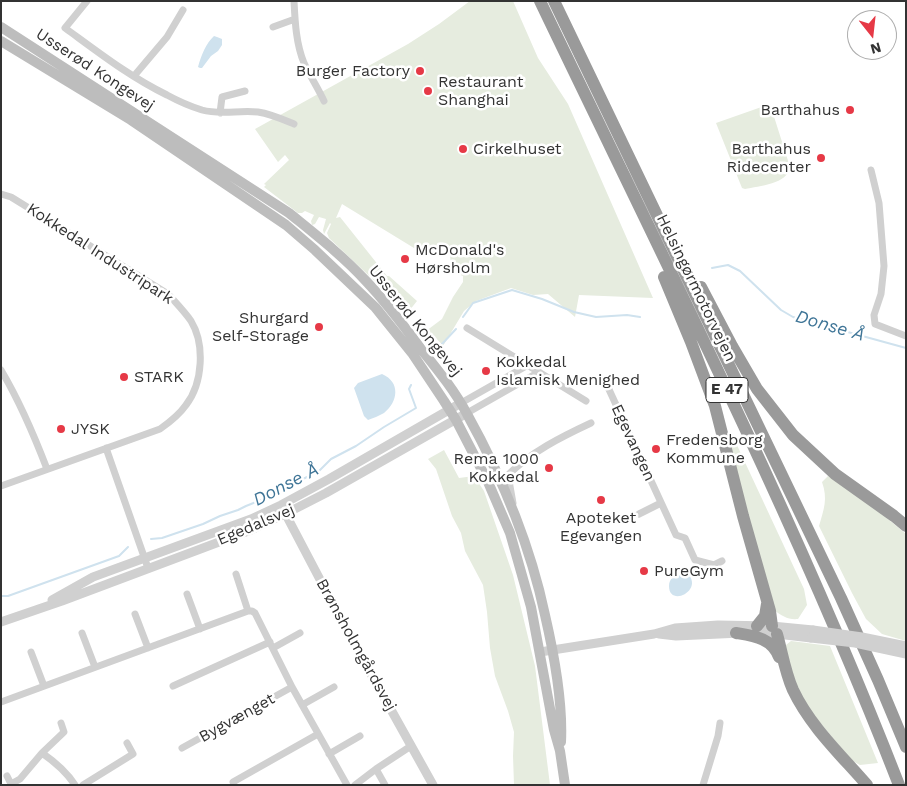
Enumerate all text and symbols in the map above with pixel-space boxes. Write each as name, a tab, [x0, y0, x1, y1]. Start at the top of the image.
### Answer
north arrow	[847, 10, 897, 60]
street label: Usserød Kongevej	[32, 25, 158, 115]
text: N	[869, 39, 883, 58]
place label: Burger Factory	[296, 61, 410, 81]
marker: Burger Factory	[414, 65, 426, 77]
place label: Restaurant Shanghai	[438, 72, 524, 110]
marker: Restaurant Shanghai	[422, 85, 434, 97]
place label: Barthahus	[761, 100, 840, 120]
marker: Barthahus	[844, 104, 856, 116]
place label: Cirkelhuset	[473, 139, 562, 159]
place label: Barthahus Ridecenter	[726, 139, 811, 177]
marker: Cirkelhuset	[457, 143, 469, 155]
marker: Barthahus Ridecenter	[815, 152, 827, 164]
street label: Kokkedal Industripark	[23, 199, 177, 309]
street label: Helsingørmotorvejen	[652, 211, 740, 365]
place label: McDonald's Hørsholm	[415, 240, 504, 278]
marker: McDonald's Hørsholm	[399, 253, 411, 265]
street label: Usserød Kongevej	[364, 262, 466, 380]
water label: Donse Å	[793, 306, 867, 346]
place label: Shurgard Self-Storage	[212, 308, 309, 346]
marker: Shurgard Self-Storage	[313, 321, 325, 333]
place label: Kokkedal Islamisk Menighed	[496, 352, 640, 390]
marker: Kokkedal Islamisk Menighed	[480, 365, 492, 377]
place label: STARK	[134, 367, 184, 387]
marker: STARK	[118, 371, 130, 383]
road number: E 47	[706, 378, 748, 402]
street label: Egevangen	[607, 402, 659, 484]
place label: JYSK	[71, 419, 110, 439]
marker: JYSK	[55, 423, 67, 435]
place label: Fredensborg Kommune	[666, 430, 762, 468]
marker: Fredensborg Kommune	[650, 443, 662, 455]
place label: Rema 1000 Kokkedal	[454, 449, 539, 487]
water label: Donse Å	[250, 459, 322, 511]
marker: Rema 1000 Kokkedal	[543, 462, 555, 474]
marker: Apoteket Egevangen	[595, 494, 607, 506]
street label: Egedalsvej	[215, 500, 297, 550]
place label: Apoteket Egevangen	[560, 508, 642, 546]
place label: PureGym	[654, 561, 724, 581]
marker: PureGym	[638, 565, 650, 577]
street label: Brønsholmgårdsvej	[312, 576, 400, 714]
street label: Bygvænget	[196, 689, 278, 747]

